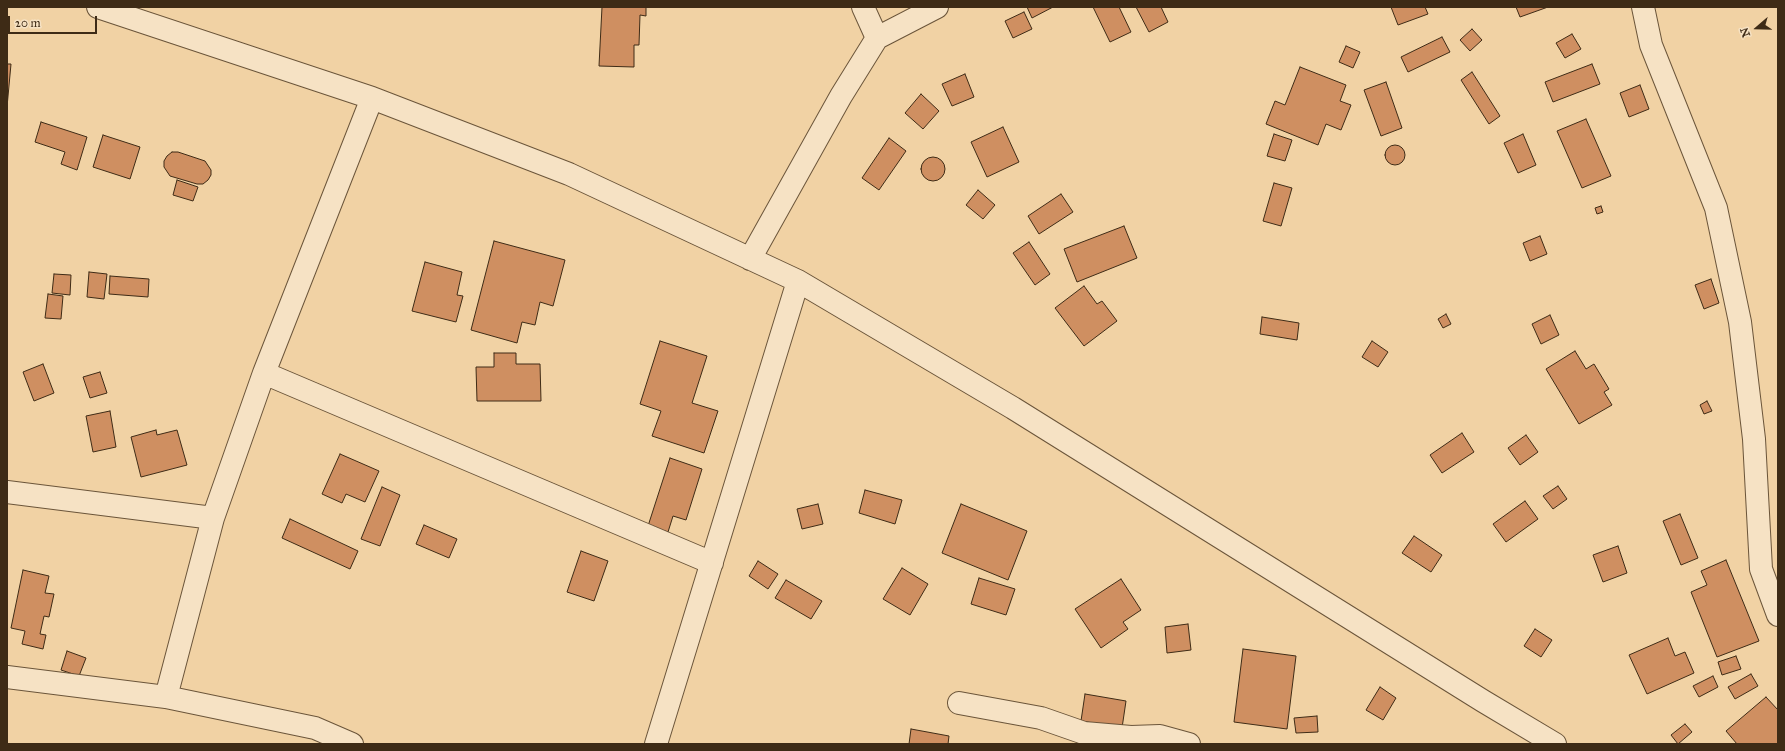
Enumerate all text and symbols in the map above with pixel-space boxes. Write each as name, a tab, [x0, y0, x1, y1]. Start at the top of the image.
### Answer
scale bar	[10, 8, 99, 34]
north arrow	[1737, 8, 1777, 48]
text: 20 m	[15, 16, 41, 30]
text: N	[1738, 26, 1753, 39]

